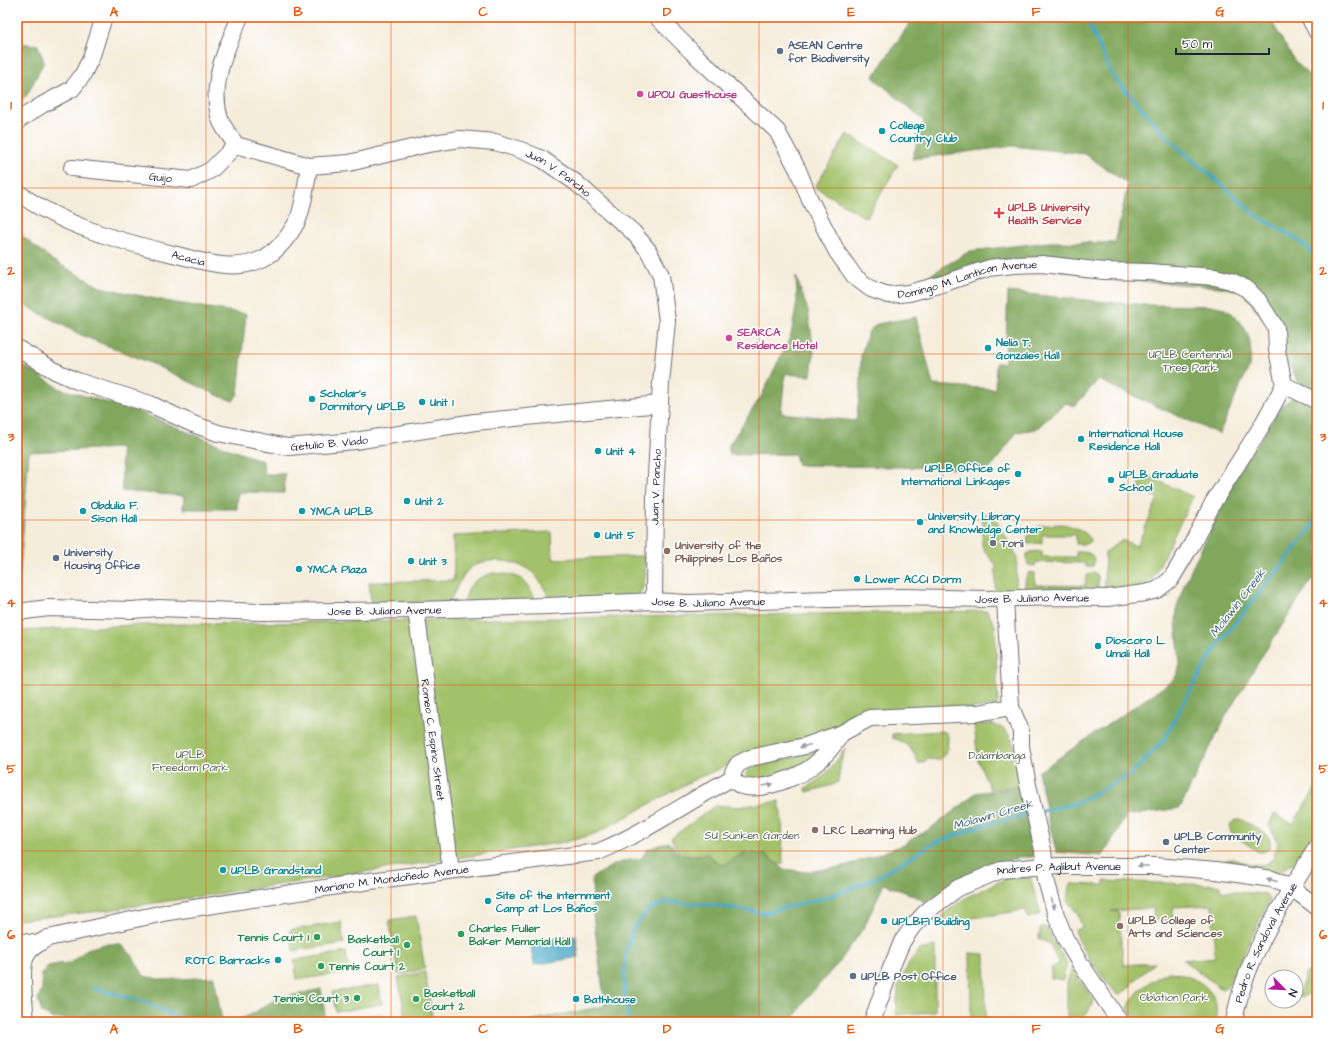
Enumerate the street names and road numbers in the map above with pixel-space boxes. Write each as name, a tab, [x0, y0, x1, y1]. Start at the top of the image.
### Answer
street label: Juan V. Pancho	[523, 145, 595, 201]
street label: Guijo	[148, 168, 174, 186]
street label: Acacia	[170, 246, 207, 269]
street label: Domingo M. Lantican Avenue	[897, 257, 1037, 302]
street label: Getulio B. Viado	[290, 431, 370, 454]
street label: Juan V. Pancho	[647, 448, 665, 525]
street label: Jose B. Juliano Avenue	[975, 589, 1089, 607]
street label: Jose B. Juliano Avenue	[651, 593, 766, 611]
street label: Jose B. Juliano Avenue	[327, 602, 442, 619]
street label: Romeo C. Espino Street	[418, 678, 449, 802]
street label: Andres P. Aglibut Avenue	[993, 858, 1121, 879]
street label: Mariano M. Mondoñedo Avenue	[314, 861, 470, 897]
street label: Pedro R. Sandoval Avenue	[1231, 879, 1301, 1005]

